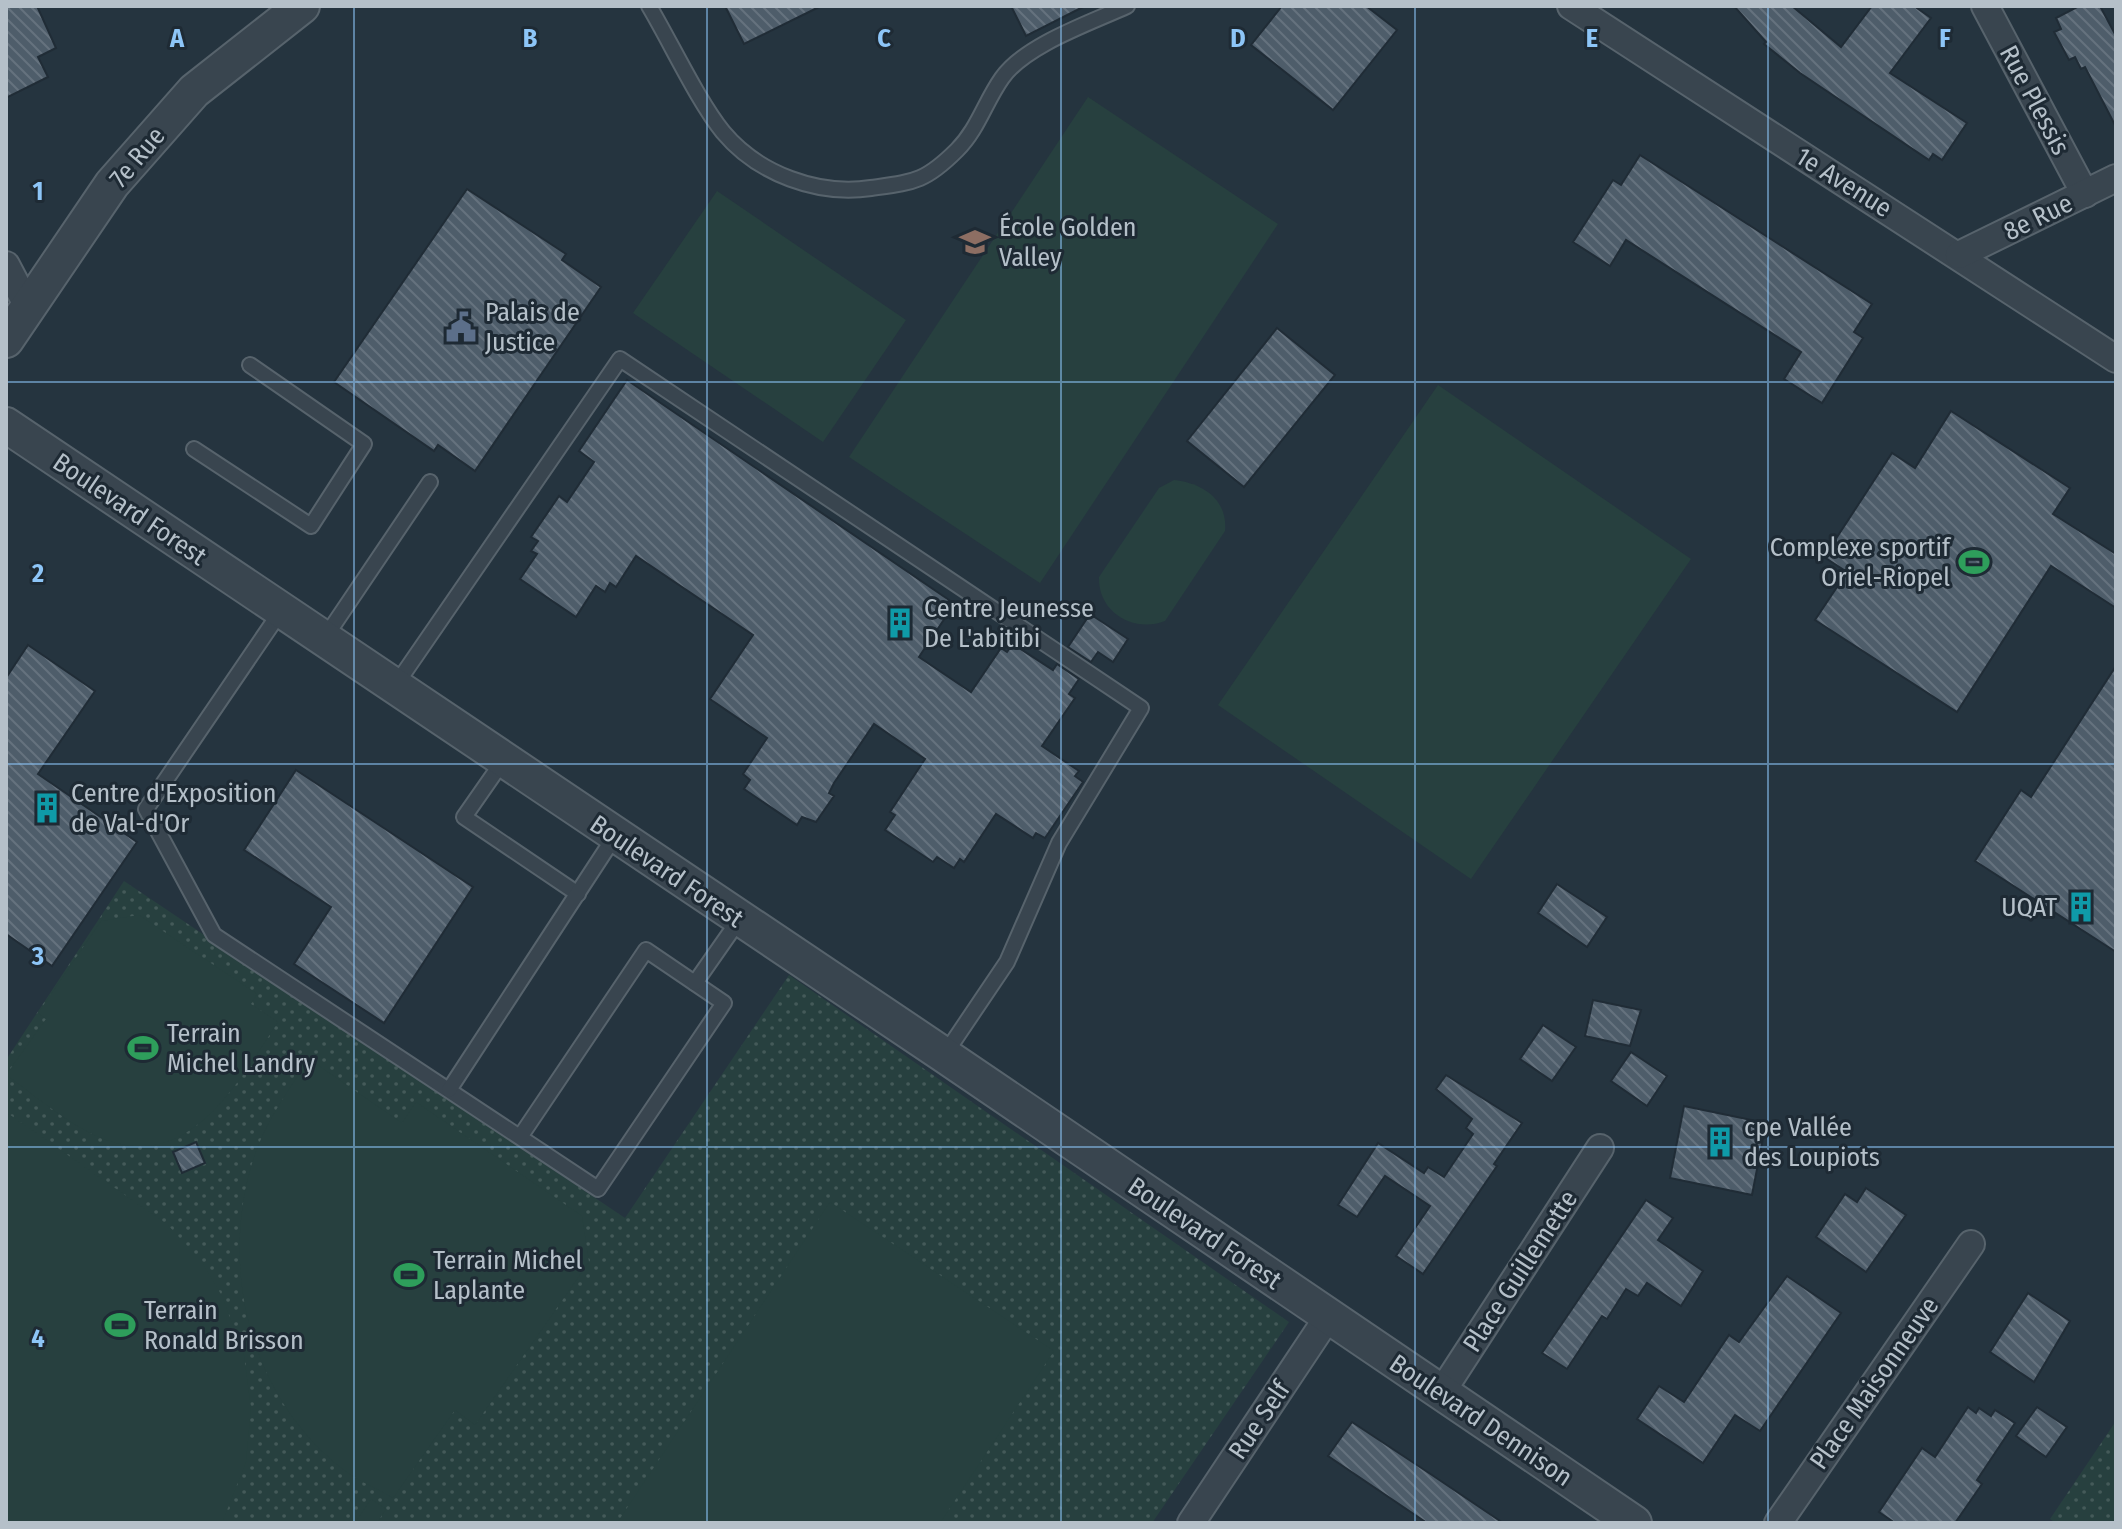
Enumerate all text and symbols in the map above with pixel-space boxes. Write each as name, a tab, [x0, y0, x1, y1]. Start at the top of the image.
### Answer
text: A	[169, 23, 185, 54]
text: B	[523, 23, 538, 54]
text: C	[877, 23, 891, 54]
text: D	[1230, 23, 1246, 54]
text: E	[1586, 23, 1598, 54]
text: F	[1939, 23, 1951, 54]
street label: Rue Plessis	[1993, 40, 2076, 160]
street label: 7e Rue	[103, 121, 172, 194]
street label: 1e Avenue	[1790, 141, 1897, 224]
text: 1	[33, 176, 44, 207]
street label: 8e Rue	[1999, 188, 2078, 247]
place label: École Golden Valley	[999, 212, 1136, 273]
school or university icon: École Golden Valley	[958, 225, 992, 259]
place label: Palais de Justice	[485, 297, 580, 358]
public building icon: Palais de Justice	[444, 310, 478, 344]
street label: Boulevard Forest	[47, 447, 213, 572]
place label: Complexe sportif Oriel-Riopel	[1770, 532, 1952, 593]
sports icon: Complexe sportif Oriel-Riopel	[1957, 545, 1991, 579]
text: 2	[31, 558, 44, 589]
place label: Centre Jeunesse De L'abitibi	[924, 593, 1094, 654]
building icon: Centre Jeunesse De L'abitibi	[883, 606, 917, 640]
place label: Centre d'Exposition de Val-d'Or	[71, 778, 276, 839]
building icon: Centre d'Exposition de Val-d'Or	[30, 791, 64, 825]
street label: Boulevard Forest	[584, 809, 750, 934]
building icon: UQAT	[2064, 890, 2098, 924]
place label: UQAT	[2001, 892, 2057, 923]
text: 3	[31, 941, 44, 972]
place label: Terrain Michel Landry	[167, 1018, 315, 1079]
sports icon: Terrain Michel Landry	[126, 1031, 160, 1065]
place label: cpe Vallée des Loupiots	[1744, 1112, 1880, 1173]
building icon: cpe Vallée des Loupiots	[1703, 1125, 1737, 1159]
street label: Boulevard Forest	[1122, 1171, 1288, 1296]
street label: Place Guillemette	[1457, 1185, 1584, 1358]
place label: Terrain Michel Laplante	[433, 1245, 583, 1306]
sports icon: Terrain Michel Laplante	[392, 1258, 426, 1292]
street label: Place Maisonneuve	[1803, 1291, 1945, 1475]
place label: Terrain Ronald Brisson	[144, 1295, 304, 1356]
sports icon: Terrain Ronald Brisson	[103, 1308, 137, 1342]
text: 4	[31, 1323, 45, 1354]
street label: Boulevard Dennison	[1383, 1348, 1578, 1493]
street label: Rue Self	[1222, 1374, 1298, 1465]

